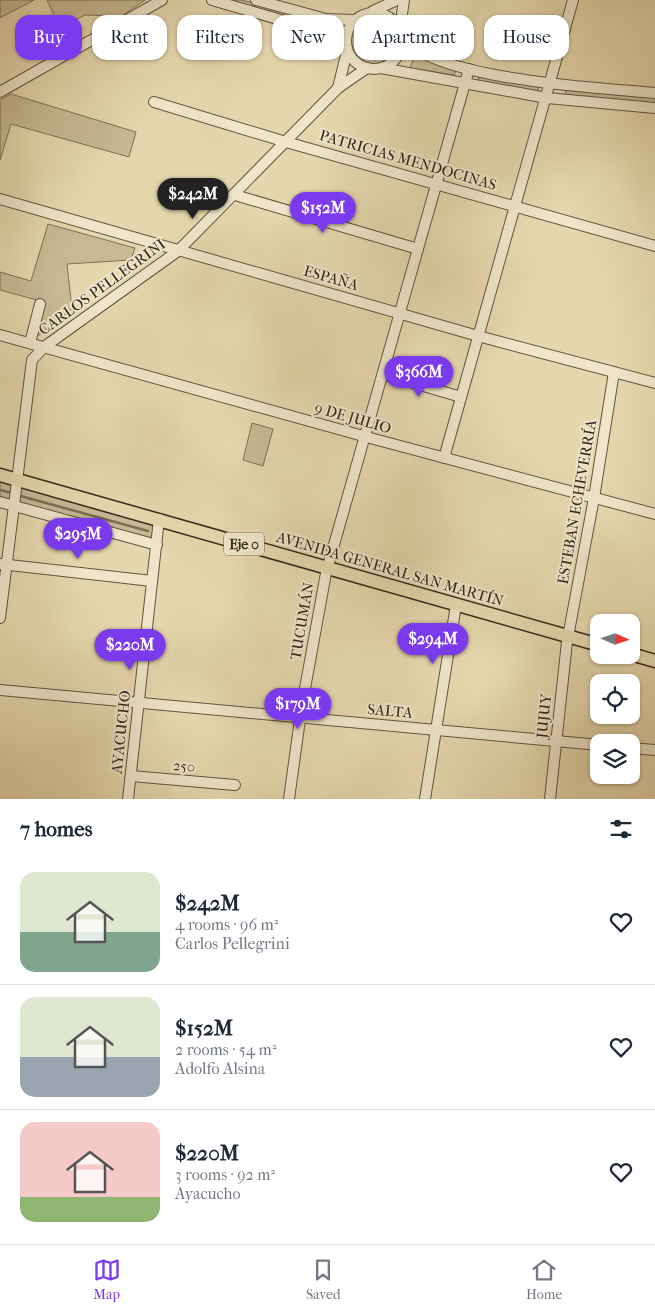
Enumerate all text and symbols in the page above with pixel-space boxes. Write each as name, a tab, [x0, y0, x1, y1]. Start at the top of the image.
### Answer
chip: Buy	[15, 15, 82, 60]
chip: Rent	[92, 15, 167, 60]
chip: Filters	[177, 15, 262, 60]
chip: New	[272, 15, 344, 60]
chip: Apartment	[354, 15, 474, 60]
chip: House	[484, 15, 569, 60]
street label: PATRICIAS MENDOCINAS	[317, 126, 499, 194]
pin: $242M	[158, 178, 228, 220]
text: $242M	[168, 184, 218, 203]
pin: $152M	[288, 192, 358, 234]
text: $152M	[301, 198, 345, 217]
street label: CARLOS PELLEGRINI	[35, 235, 169, 339]
street label: ESPAÑA	[302, 262, 361, 294]
pin: $366M	[384, 356, 454, 398]
text: $366M	[395, 362, 443, 381]
street label: 9 DE JULIO	[313, 399, 393, 438]
street label: ESTEBAN ECHEVERRÍA	[554, 418, 600, 586]
pin: $295M	[43, 518, 113, 560]
text: $295M	[55, 524, 101, 543]
street label: AVENIDA GENERAL SAN MARTÍN	[273, 528, 506, 610]
road number: Eje 0	[224, 532, 264, 556]
street label: TUCUMÁN	[286, 580, 318, 661]
north arrow	[590, 614, 640, 664]
map controls	[590, 614, 640, 784]
pin: $294M	[398, 622, 468, 665]
pin: $220M	[95, 628, 165, 671]
text: $294M	[408, 629, 458, 648]
text: $220M	[106, 635, 154, 654]
button: locate	[590, 674, 640, 724]
pin: $179M	[263, 688, 333, 730]
street label: AYACUCHO	[108, 689, 134, 776]
street label: JUJUY	[533, 692, 555, 740]
text: $179M	[275, 694, 321, 713]
street label: SALTA	[367, 700, 414, 722]
button: layers	[590, 734, 640, 784]
street label: 250	[172, 756, 196, 776]
icon: filters	[607, 815, 635, 843]
text: 7 homes	[20, 817, 92, 841]
text: $242M	[175, 891, 240, 915]
icon: home	[60, 892, 120, 952]
icon: heart	[607, 908, 635, 936]
text: 4 rooms · 96 m²	[175, 915, 278, 934]
text: Carlos Pellegrini	[175, 934, 290, 953]
text: $152M	[175, 1016, 233, 1040]
icon: home	[60, 1017, 120, 1077]
icon: heart	[607, 1033, 635, 1061]
text: 2 rooms · 54 m²	[175, 1040, 276, 1059]
text: Adolfo Alsina	[175, 1059, 265, 1078]
text: $220M	[175, 1141, 239, 1165]
icon: home	[60, 1142, 120, 1202]
icon: heart	[607, 1158, 635, 1186]
text: 3 rooms · 92 m²	[175, 1165, 275, 1184]
text: Ayacucho	[175, 1184, 241, 1203]
tab: Map	[93, 1256, 121, 1303]
tab: Saved	[306, 1256, 341, 1303]
tab: Home	[526, 1256, 562, 1303]

